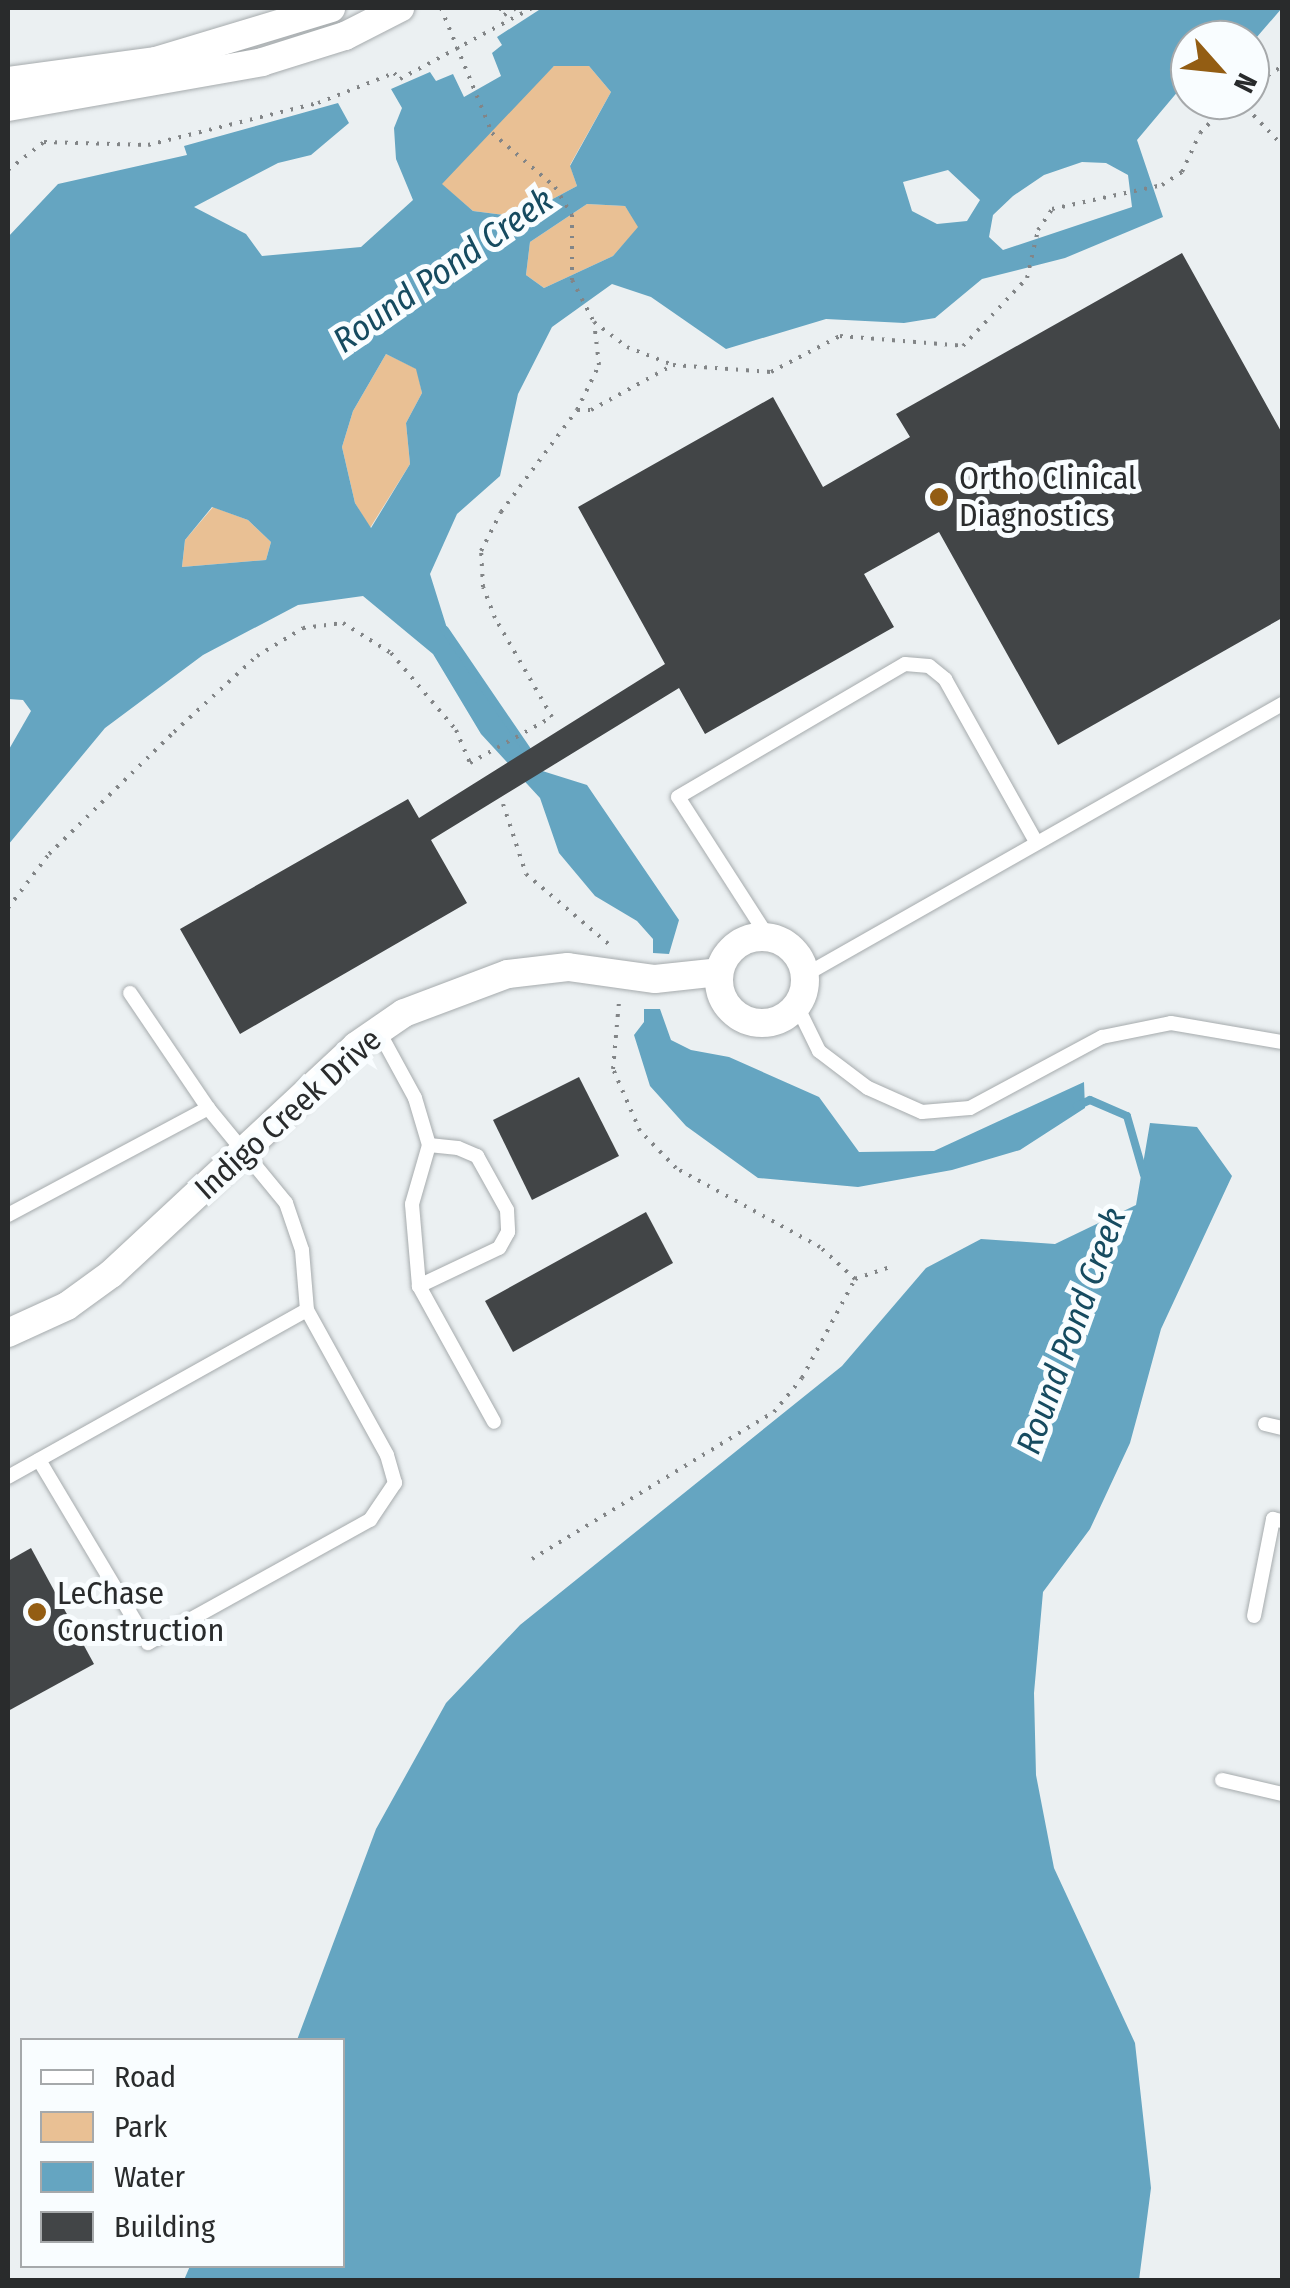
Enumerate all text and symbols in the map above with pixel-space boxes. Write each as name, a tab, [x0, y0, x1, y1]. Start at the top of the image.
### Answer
north arrow	[1170, 20, 1270, 120]
text: N	[1227, 68, 1264, 98]
water label: Round Pond Creek	[325, 179, 561, 361]
place label: Ortho Clinical Diagnostics	[959, 460, 1137, 535]
marker: Ortho Clinical Diagnostics	[928, 486, 950, 508]
street label: Indigo Creek Drive	[187, 1020, 389, 1208]
water label: Round Pond Creek	[1007, 1202, 1135, 1460]
place label: LeChase Construction	[57, 1575, 224, 1650]
marker: LeChase Construction	[26, 1601, 48, 1623]
legend	[20, 2038, 345, 2268]
text: Road	[114, 2059, 176, 2095]
text: Park	[114, 2109, 167, 2145]
text: Water	[114, 2159, 185, 2195]
text: Building	[114, 2209, 215, 2245]

